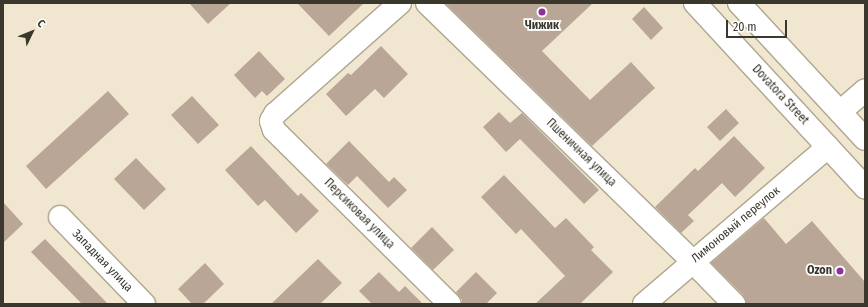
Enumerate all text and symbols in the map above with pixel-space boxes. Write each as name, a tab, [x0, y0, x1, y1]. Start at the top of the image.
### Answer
marker: Чижик	[537, 7, 547, 17]
north arrow	[12, 12, 52, 52]
scale bar	[728, 12, 789, 38]
text: С	[34, 17, 48, 30]
place label: Чижик	[525, 19, 559, 33]
text: 20 m	[733, 20, 757, 34]
street label: Dovatora Street	[749, 62, 811, 128]
street label: Пшеничная улица	[543, 116, 619, 190]
street label: Персиковая улица	[321, 176, 397, 252]
street label: Лимоновый переулок	[689, 184, 783, 266]
street label: Западная улица	[69, 227, 135, 295]
place label: Ozon	[807, 264, 832, 278]
marker: Ozon	[835, 266, 845, 276]

